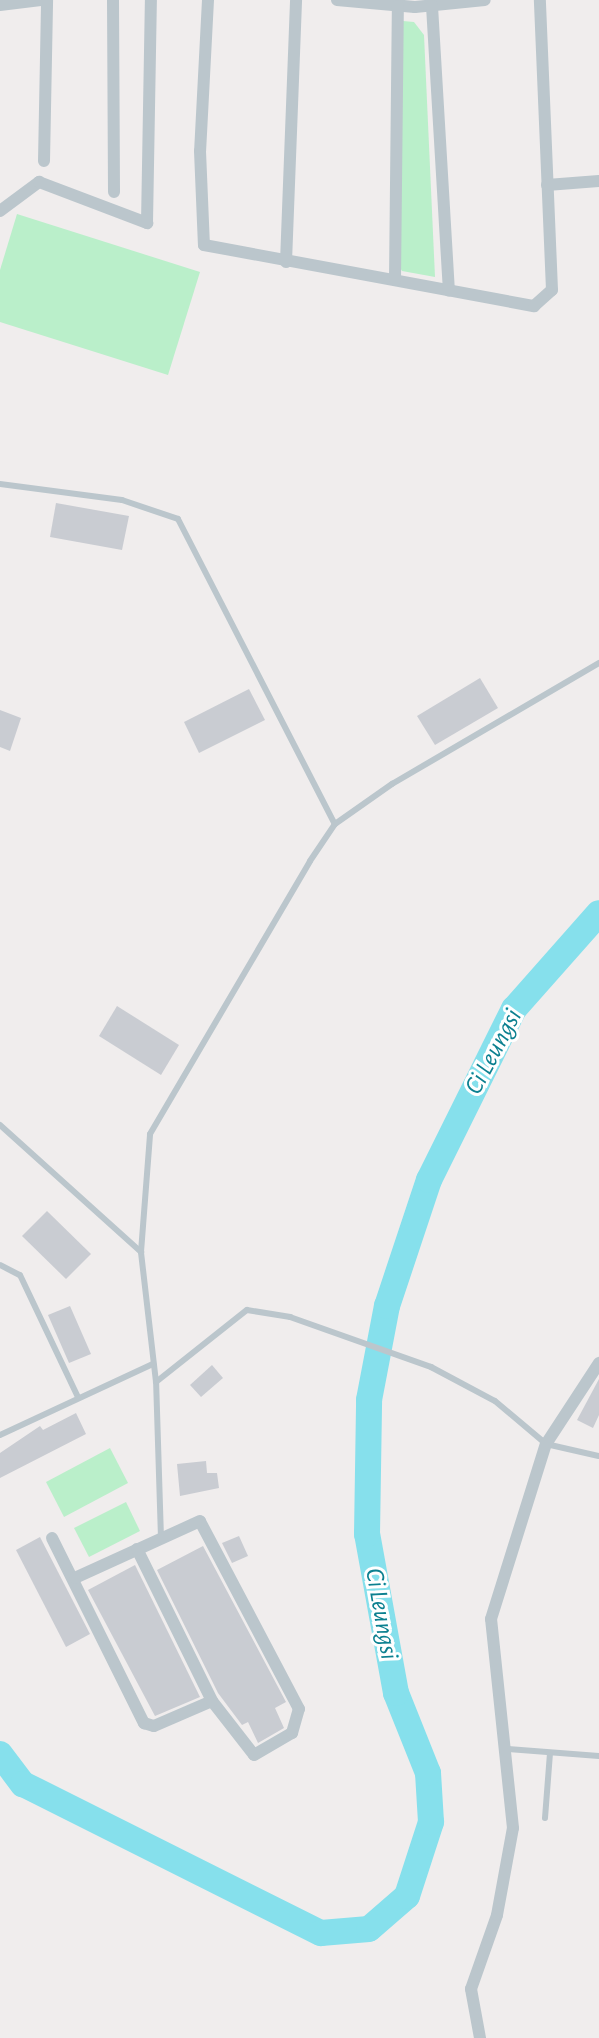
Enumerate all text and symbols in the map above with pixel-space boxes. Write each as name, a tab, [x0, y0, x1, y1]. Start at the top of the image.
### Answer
water label: Ci Leungsi	[459, 1004, 529, 1100]
water label: Ci Leungsi	[358, 1566, 404, 1662]

